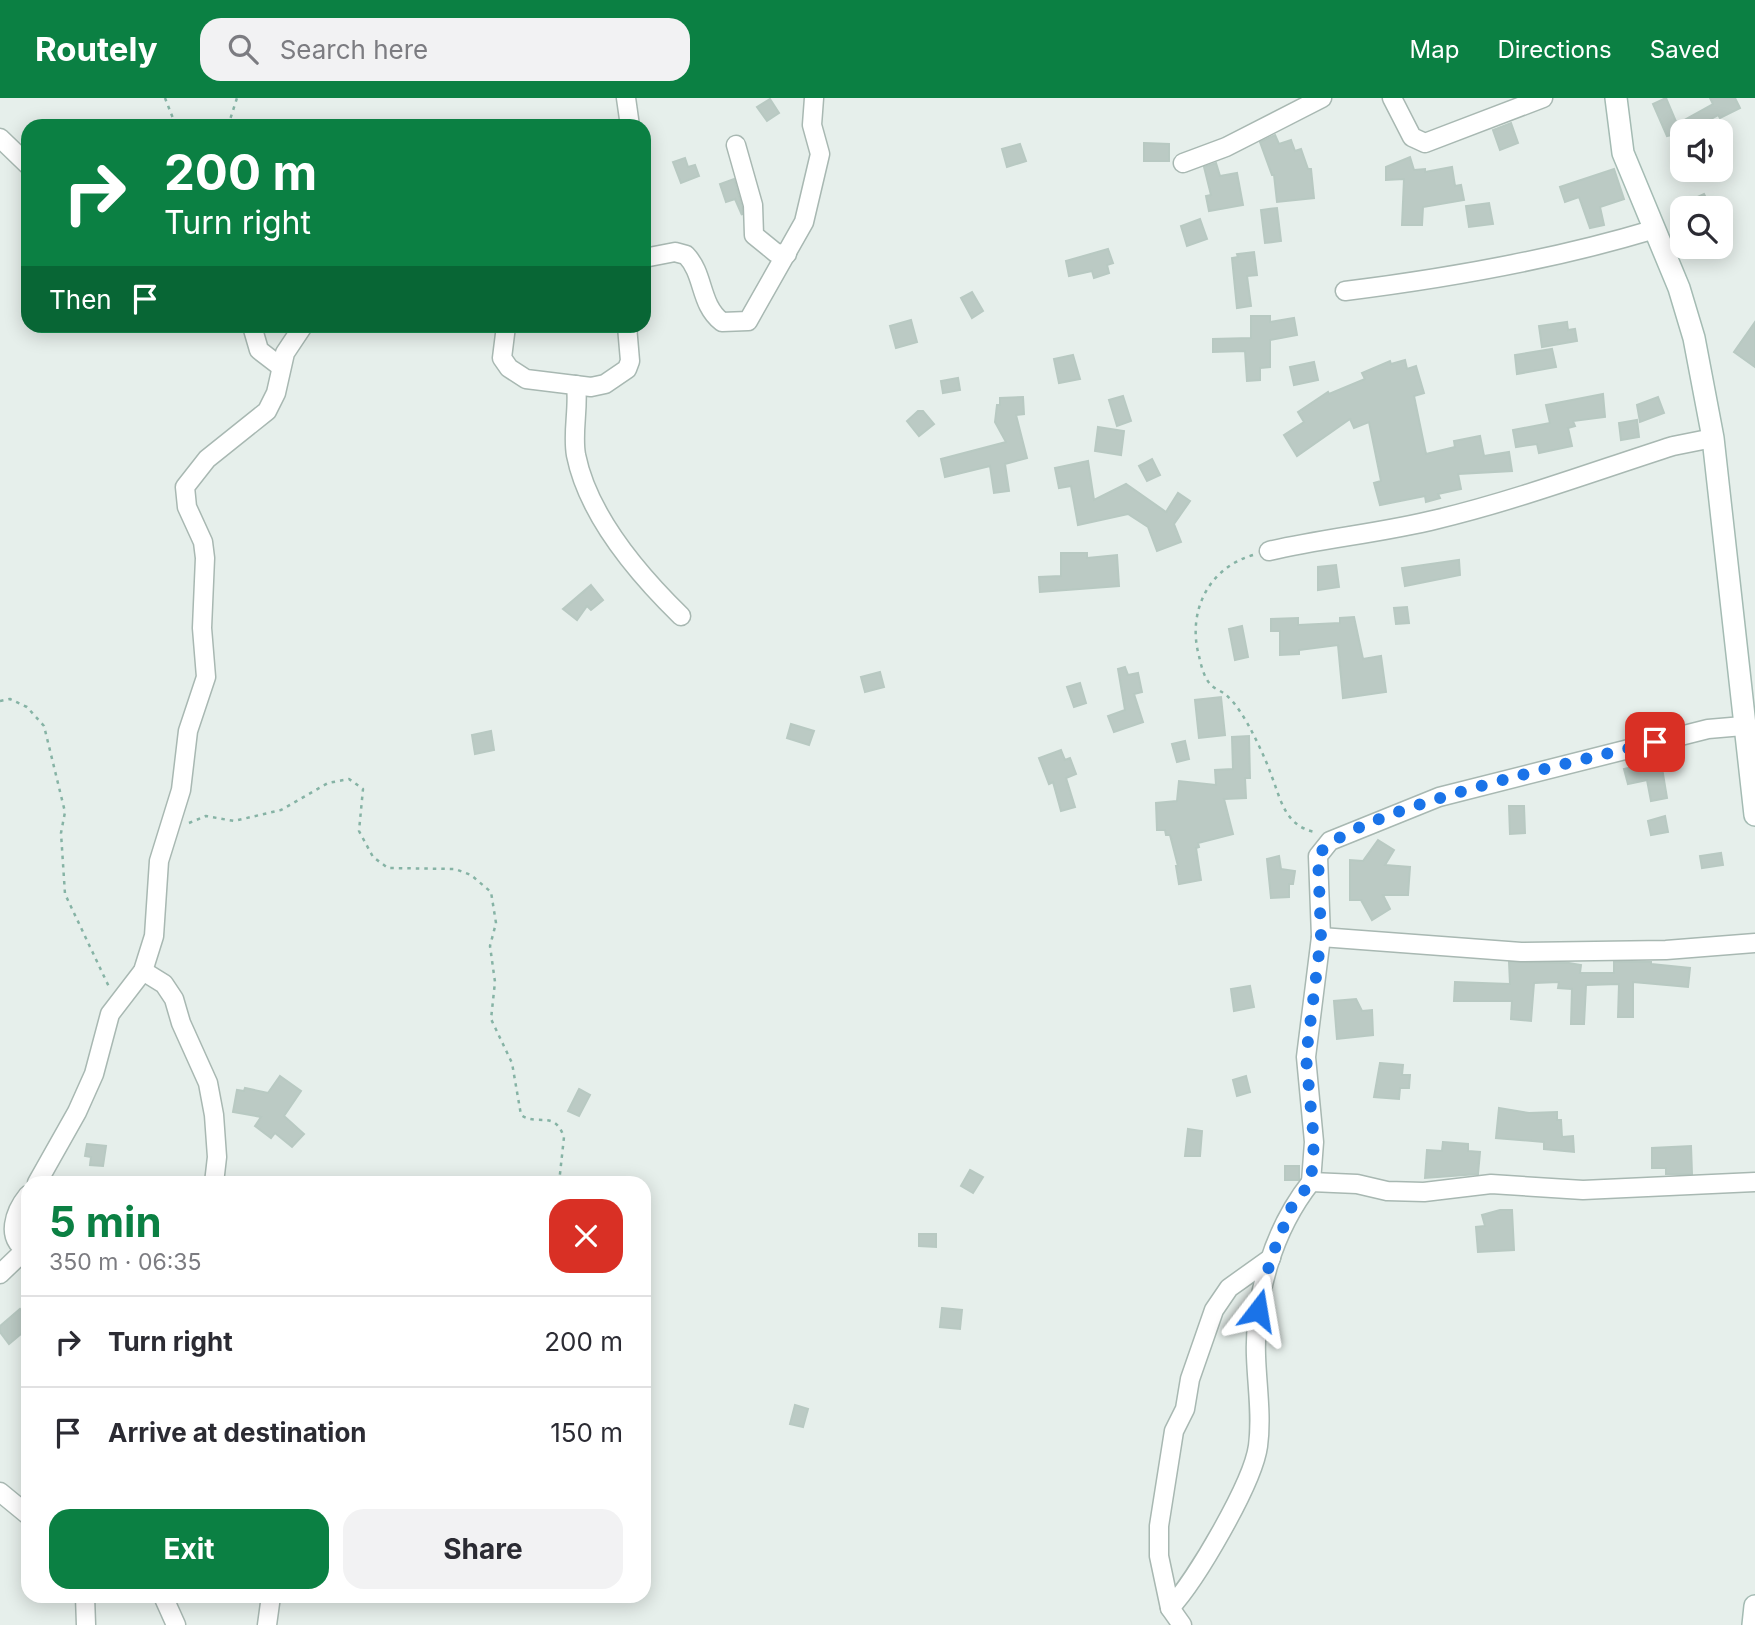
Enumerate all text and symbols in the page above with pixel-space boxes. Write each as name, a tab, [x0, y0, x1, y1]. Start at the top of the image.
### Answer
search box	[200, 18, 690, 81]
text: Routely	[35, 29, 158, 69]
icon: search	[224, 30, 262, 68]
text: Search here	[280, 34, 428, 65]
text: Map	[1410, 35, 1459, 64]
text: Directions	[1497, 35, 1612, 64]
text: Saved	[1650, 35, 1720, 64]
map controls	[1670, 119, 1733, 259]
button: sound	[1670, 119, 1733, 182]
text: 200 m	[164, 143, 317, 202]
icon: right	[49, 147, 140, 238]
button: search	[1670, 196, 1733, 259]
text: Turn right	[164, 203, 311, 242]
icon: arrive	[126, 280, 164, 318]
text: Then	[49, 284, 112, 315]
pin	[1625, 712, 1685, 772]
icon: arrive	[1636, 723, 1674, 761]
text: 5 min	[49, 1196, 162, 1247]
button: close	[549, 1199, 623, 1273]
text: 350 m · 06:35	[49, 1248, 201, 1276]
position arrow	[1221, 1273, 1295, 1347]
icon: right	[49, 1323, 87, 1361]
text: Turn right	[108, 1326, 233, 1357]
text: 200 m	[544, 1326, 623, 1357]
icon: arrive	[49, 1414, 87, 1452]
text: Arrive at destination	[108, 1417, 367, 1448]
text: 150 m	[550, 1417, 623, 1448]
button: Exit	[49, 1509, 329, 1589]
button: Share	[343, 1509, 623, 1589]

